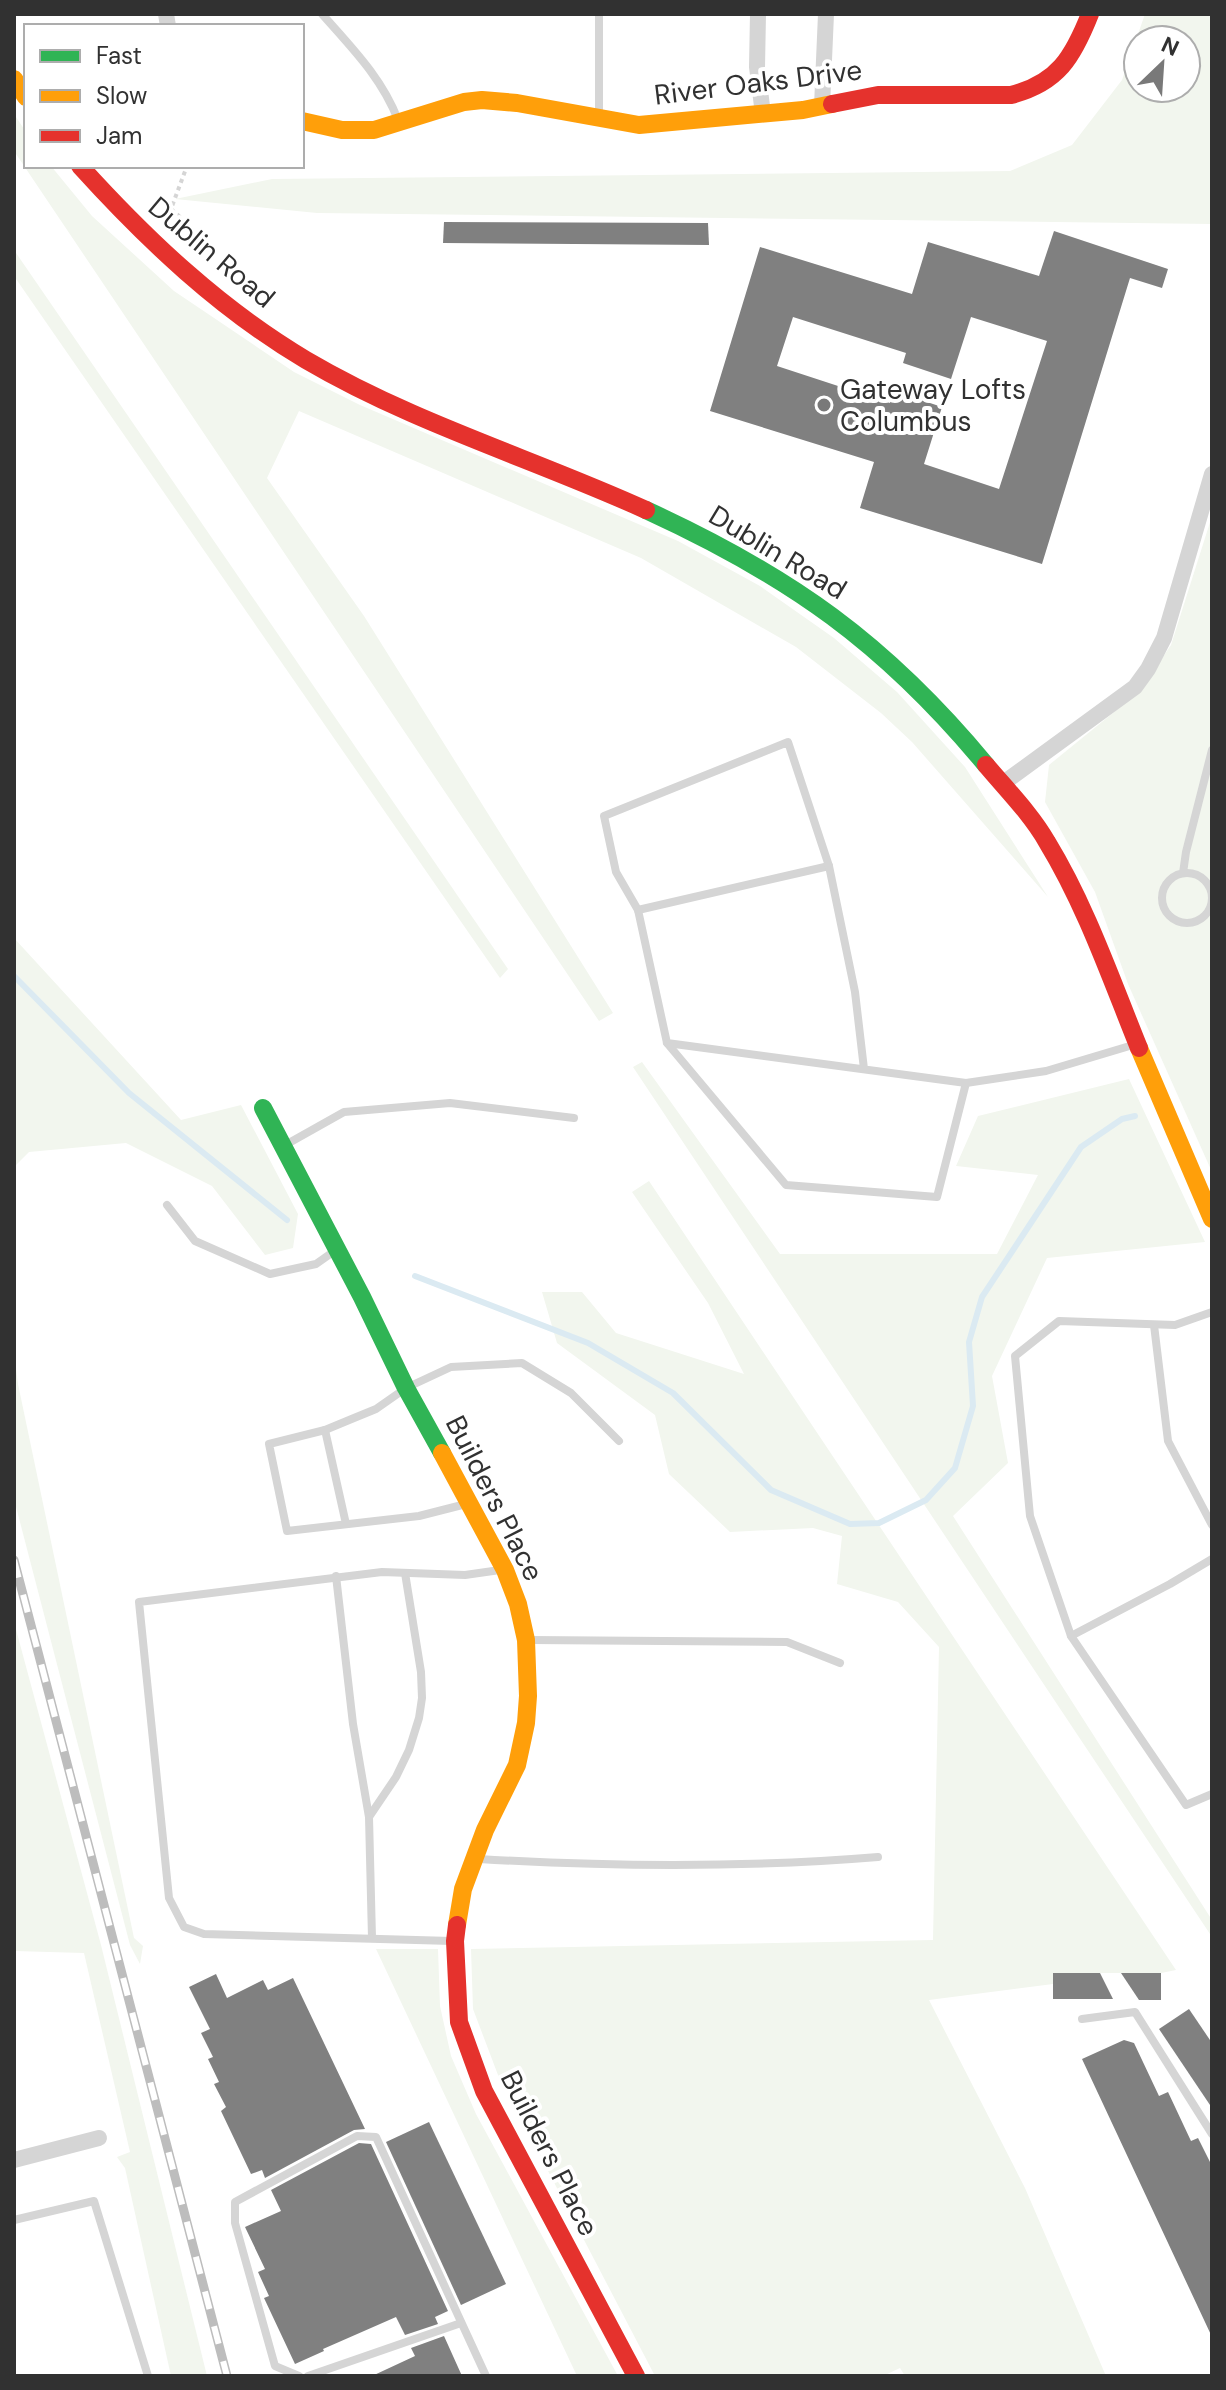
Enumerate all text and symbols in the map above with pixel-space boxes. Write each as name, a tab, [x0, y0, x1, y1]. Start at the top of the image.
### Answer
legend	[24, 24, 304, 168]
north arrow	[1122, 24, 1202, 104]
text: N	[1157, 30, 1184, 63]
text: Fast	[96, 40, 142, 71]
street label: River Oaks Drive	[652, 51, 864, 114]
text: Slow	[96, 80, 147, 111]
text: Jam	[96, 120, 142, 151]
street label: Dublin Road	[141, 189, 283, 316]
place label: Gateway Lofts Columbus	[840, 371, 1026, 440]
marker: Gateway Lofts Columbus	[815, 396, 833, 414]
street label: Dublin Road	[702, 497, 853, 608]
street label: Builders Place	[437, 1409, 552, 1587]
street label: Builders Place	[492, 2064, 607, 2242]

